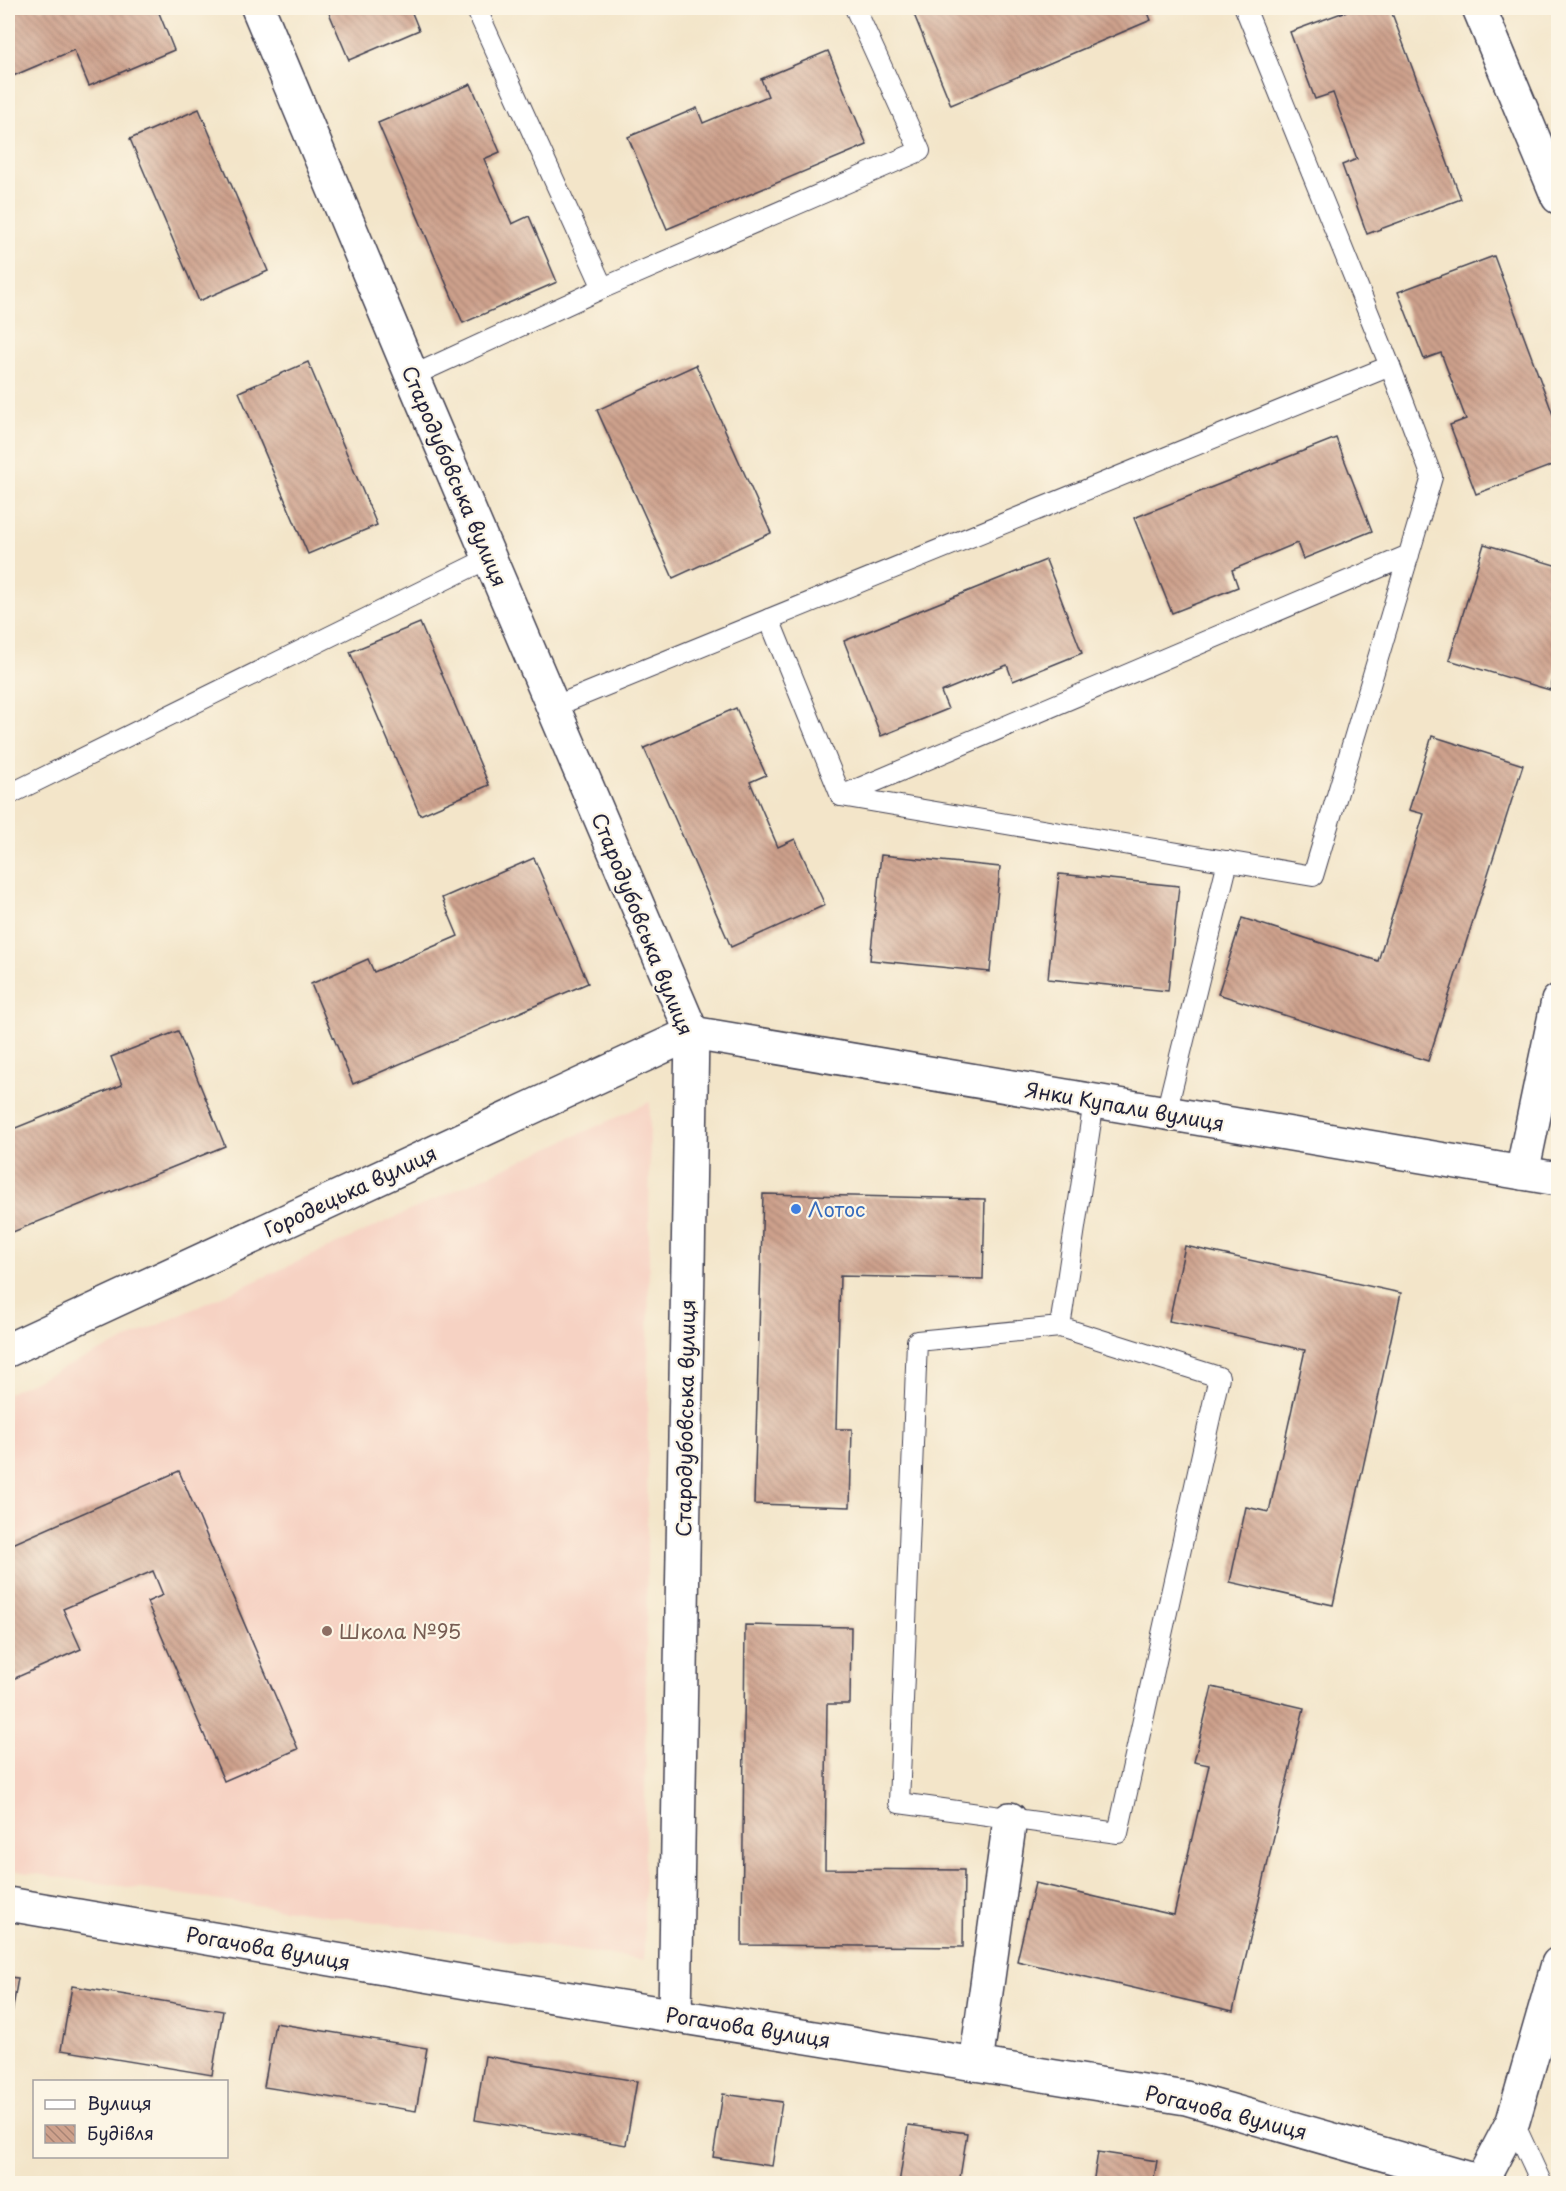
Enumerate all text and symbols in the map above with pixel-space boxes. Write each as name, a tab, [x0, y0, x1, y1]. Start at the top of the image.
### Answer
street label: Стародубовська вулиця	[395, 361, 515, 591]
street label: Стародубовська вулиця	[585, 808, 701, 1040]
street label: Янки Купали вулиця	[1023, 1074, 1227, 1138]
street label: Городецька вулиця	[258, 1138, 442, 1244]
place label: Лотос	[808, 1194, 866, 1224]
marker: Лотос	[789, 1202, 803, 1216]
street label: Стародубовська вулиця	[668, 1299, 702, 1537]
place label: Школа №95	[339, 1616, 461, 1646]
marker: Школа №95	[320, 1624, 334, 1638]
street label: Рогачова вулиця	[184, 1919, 352, 1977]
street label: Рогачова вулиця	[664, 1999, 832, 2055]
street label: Рогачова вулиця	[1142, 2077, 1310, 2147]
legend	[33, 2080, 228, 2158]
text: Вулиця	[87, 2089, 152, 2116]
text: Будівля	[87, 2119, 154, 2146]

